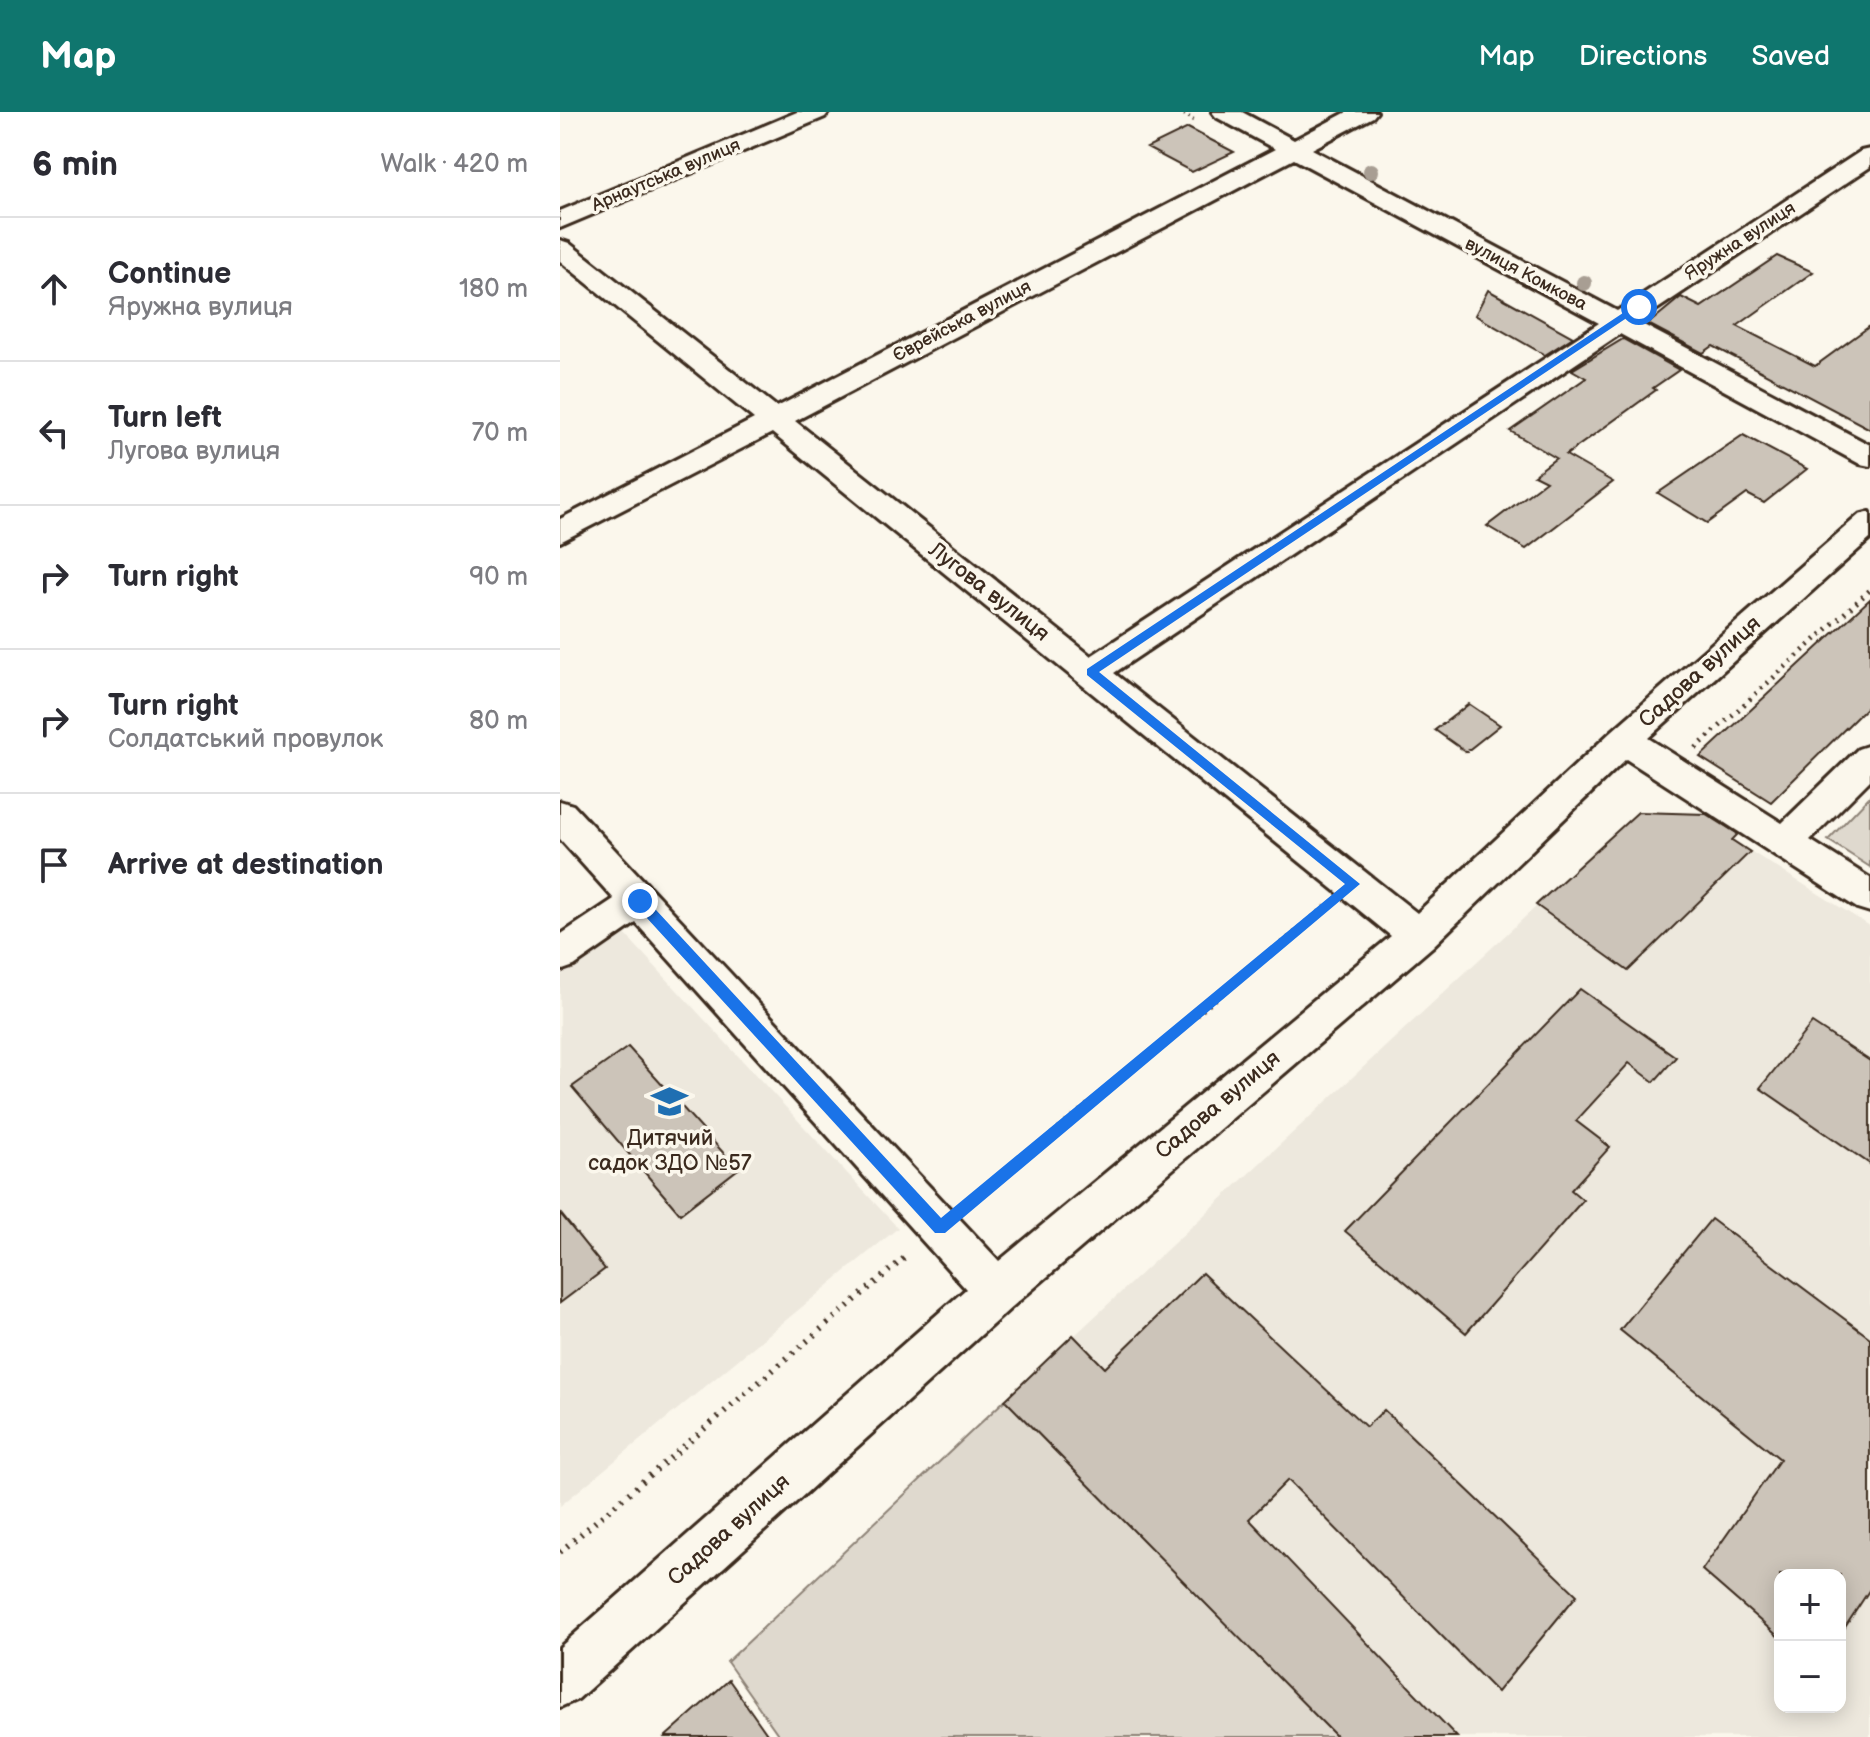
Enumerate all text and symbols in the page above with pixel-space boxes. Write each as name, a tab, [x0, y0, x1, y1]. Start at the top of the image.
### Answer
text: Map	[40, 34, 116, 79]
text: Map	[1478, 40, 1535, 73]
text: Directions	[1579, 40, 1707, 73]
text: Saved	[1751, 40, 1830, 73]
street label: Арнаутська вулиця	[588, 134, 743, 216]
text: 6 min	[32, 144, 118, 185]
text: Walk · 420 m	[381, 149, 528, 180]
street label: Яружна вулиця	[1681, 197, 1799, 285]
street label: вулиця Комкова	[1461, 233, 1591, 315]
text: Continue	[108, 256, 231, 292]
icon: ahead	[32, 267, 76, 311]
text: 180 m	[459, 274, 528, 305]
street label: Єврейська вулиця	[889, 276, 1035, 366]
route start	[1621, 289, 1657, 325]
text: Яружна вулиця	[108, 292, 293, 323]
text: Turn left	[108, 400, 222, 436]
icon: left	[32, 411, 76, 455]
text: 70 m	[471, 418, 528, 449]
text: Лугова вулиця	[108, 436, 280, 467]
street label: Лугова вулиця	[922, 536, 1055, 647]
icon: right	[32, 555, 76, 599]
text: Turn right	[108, 559, 239, 595]
text: 90 m	[469, 562, 528, 593]
street label: Садова вулиця	[1633, 610, 1767, 734]
text: Turn right	[108, 688, 239, 724]
icon: right	[32, 699, 76, 743]
text: 80 m	[469, 706, 528, 737]
text: Солдатський провулок	[108, 724, 383, 755]
icon: arrive	[32, 843, 76, 887]
text: Arrive at destination	[108, 847, 384, 883]
route end	[622, 883, 658, 919]
street label: Садова вулиця	[1150, 1045, 1286, 1165]
school or university icon: Дитячий садок ЗДО №57	[651, 1083, 689, 1121]
place label: Дитячий садок ЗДО №57	[588, 1125, 752, 1177]
street label: Садова вулиця	[662, 1468, 796, 1592]
map controls	[1774, 1569, 1846, 1713]
button: +	[1774, 1569, 1846, 1641]
button: −	[1774, 1641, 1846, 1713]

